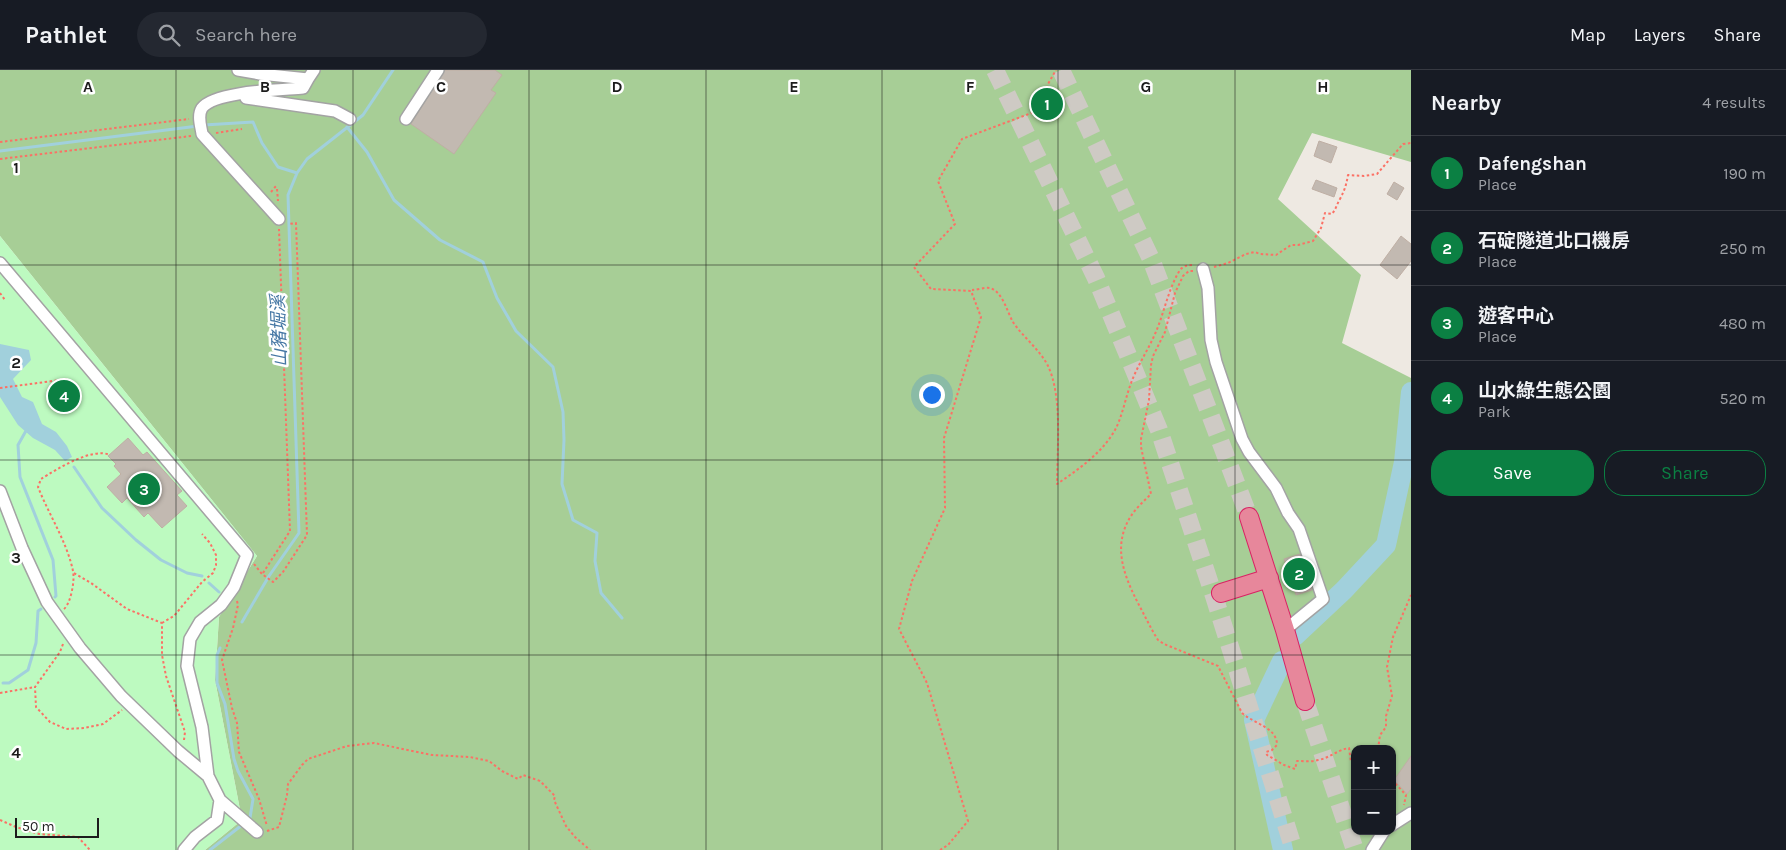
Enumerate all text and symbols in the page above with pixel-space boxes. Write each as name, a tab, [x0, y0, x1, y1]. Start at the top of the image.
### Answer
search box	[137, 12, 487, 57]
text: Pathlet	[25, 21, 107, 49]
icon: search	[155, 21, 183, 49]
text: Search here	[195, 24, 297, 46]
text: Map	[1570, 24, 1606, 46]
text: Layers	[1634, 24, 1686, 46]
text: Share	[1714, 24, 1761, 46]
text: A	[83, 77, 93, 96]
text: B	[260, 77, 270, 96]
text: C	[436, 77, 446, 96]
text: D	[612, 77, 623, 96]
text: E	[789, 77, 799, 96]
text: F	[966, 77, 975, 96]
text: G	[1141, 77, 1151, 96]
text: H	[1317, 77, 1329, 96]
pin: 1	[1031, 85, 1063, 123]
text: Nearby	[1431, 91, 1501, 115]
text: 4 results	[1702, 93, 1766, 112]
text: Dafengshan	[1478, 153, 1587, 175]
text: 1	[13, 158, 19, 177]
text: 1	[1444, 164, 1450, 183]
text: 190 m	[1723, 164, 1766, 183]
text: Place	[1478, 175, 1517, 194]
text: 石碇隧道北口機房	[1478, 230, 1630, 252]
text: 2	[1442, 239, 1452, 258]
text: 250 m	[1719, 239, 1766, 258]
text: Place	[1478, 252, 1517, 271]
water label: 山豬堀溪	[267, 292, 291, 367]
text: 遊客中心	[1478, 305, 1554, 327]
text: 3	[1442, 314, 1452, 333]
text: 480 m	[1719, 314, 1766, 333]
text: Place	[1478, 327, 1517, 346]
text: 2	[11, 353, 21, 372]
pin: 4	[48, 377, 80, 415]
text: 山水綠生態公園	[1478, 380, 1611, 402]
your location	[919, 382, 945, 408]
text: 4	[1442, 389, 1452, 408]
text: 520 m	[1719, 389, 1766, 408]
text: Park	[1478, 402, 1510, 421]
button: Save	[1431, 450, 1594, 496]
button: Share	[1604, 450, 1766, 496]
pin: 3	[128, 470, 160, 508]
text: 3	[11, 548, 21, 567]
pin: 2	[1283, 555, 1315, 593]
text: 4	[11, 743, 21, 762]
map controls	[1351, 745, 1396, 835]
button: +	[1351, 745, 1396, 790]
button: −	[1351, 790, 1396, 835]
scale bar	[15, 815, 99, 838]
text: 50 m	[22, 818, 55, 835]

